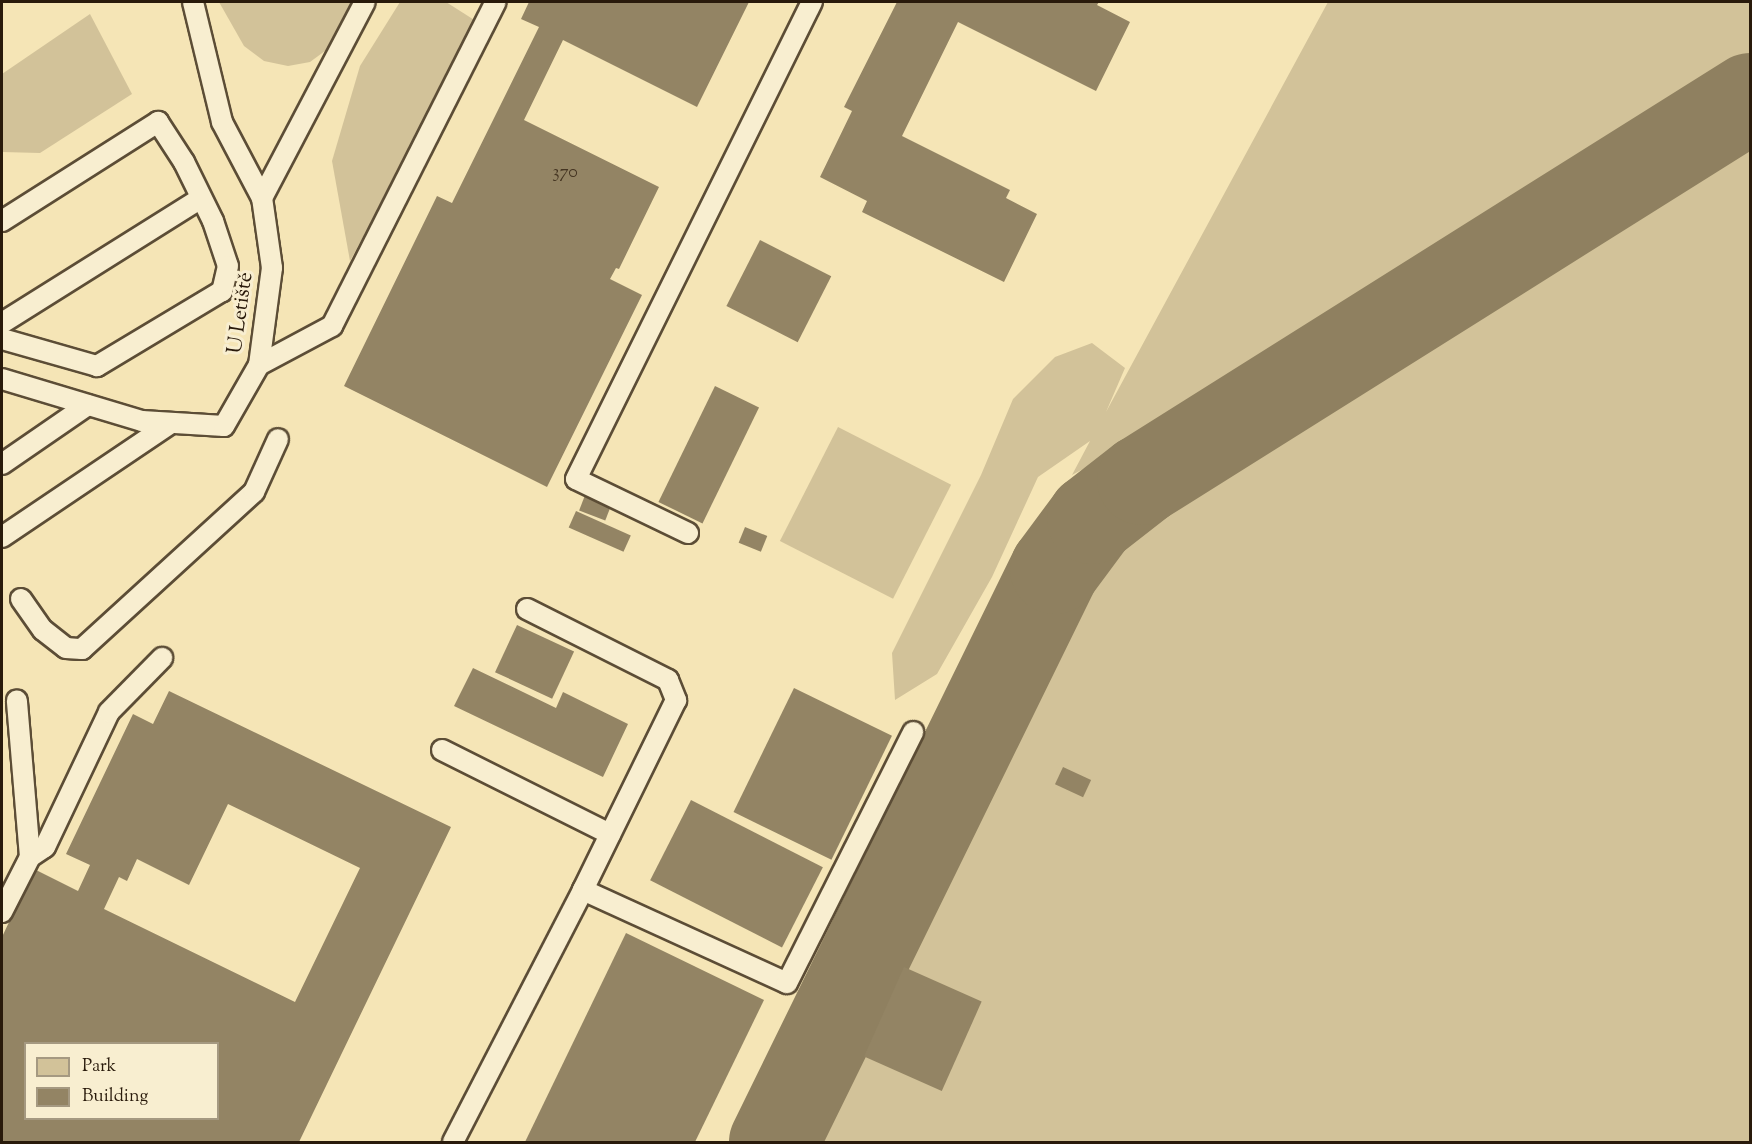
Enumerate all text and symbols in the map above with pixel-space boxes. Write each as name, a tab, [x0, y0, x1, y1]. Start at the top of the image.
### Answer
house number: 370	[552, 162, 578, 184]
street label: U Letiště	[223, 270, 259, 356]
legend	[24, 1042, 219, 1120]
text: Park	[82, 1054, 116, 1080]
text: Building	[82, 1084, 148, 1110]

